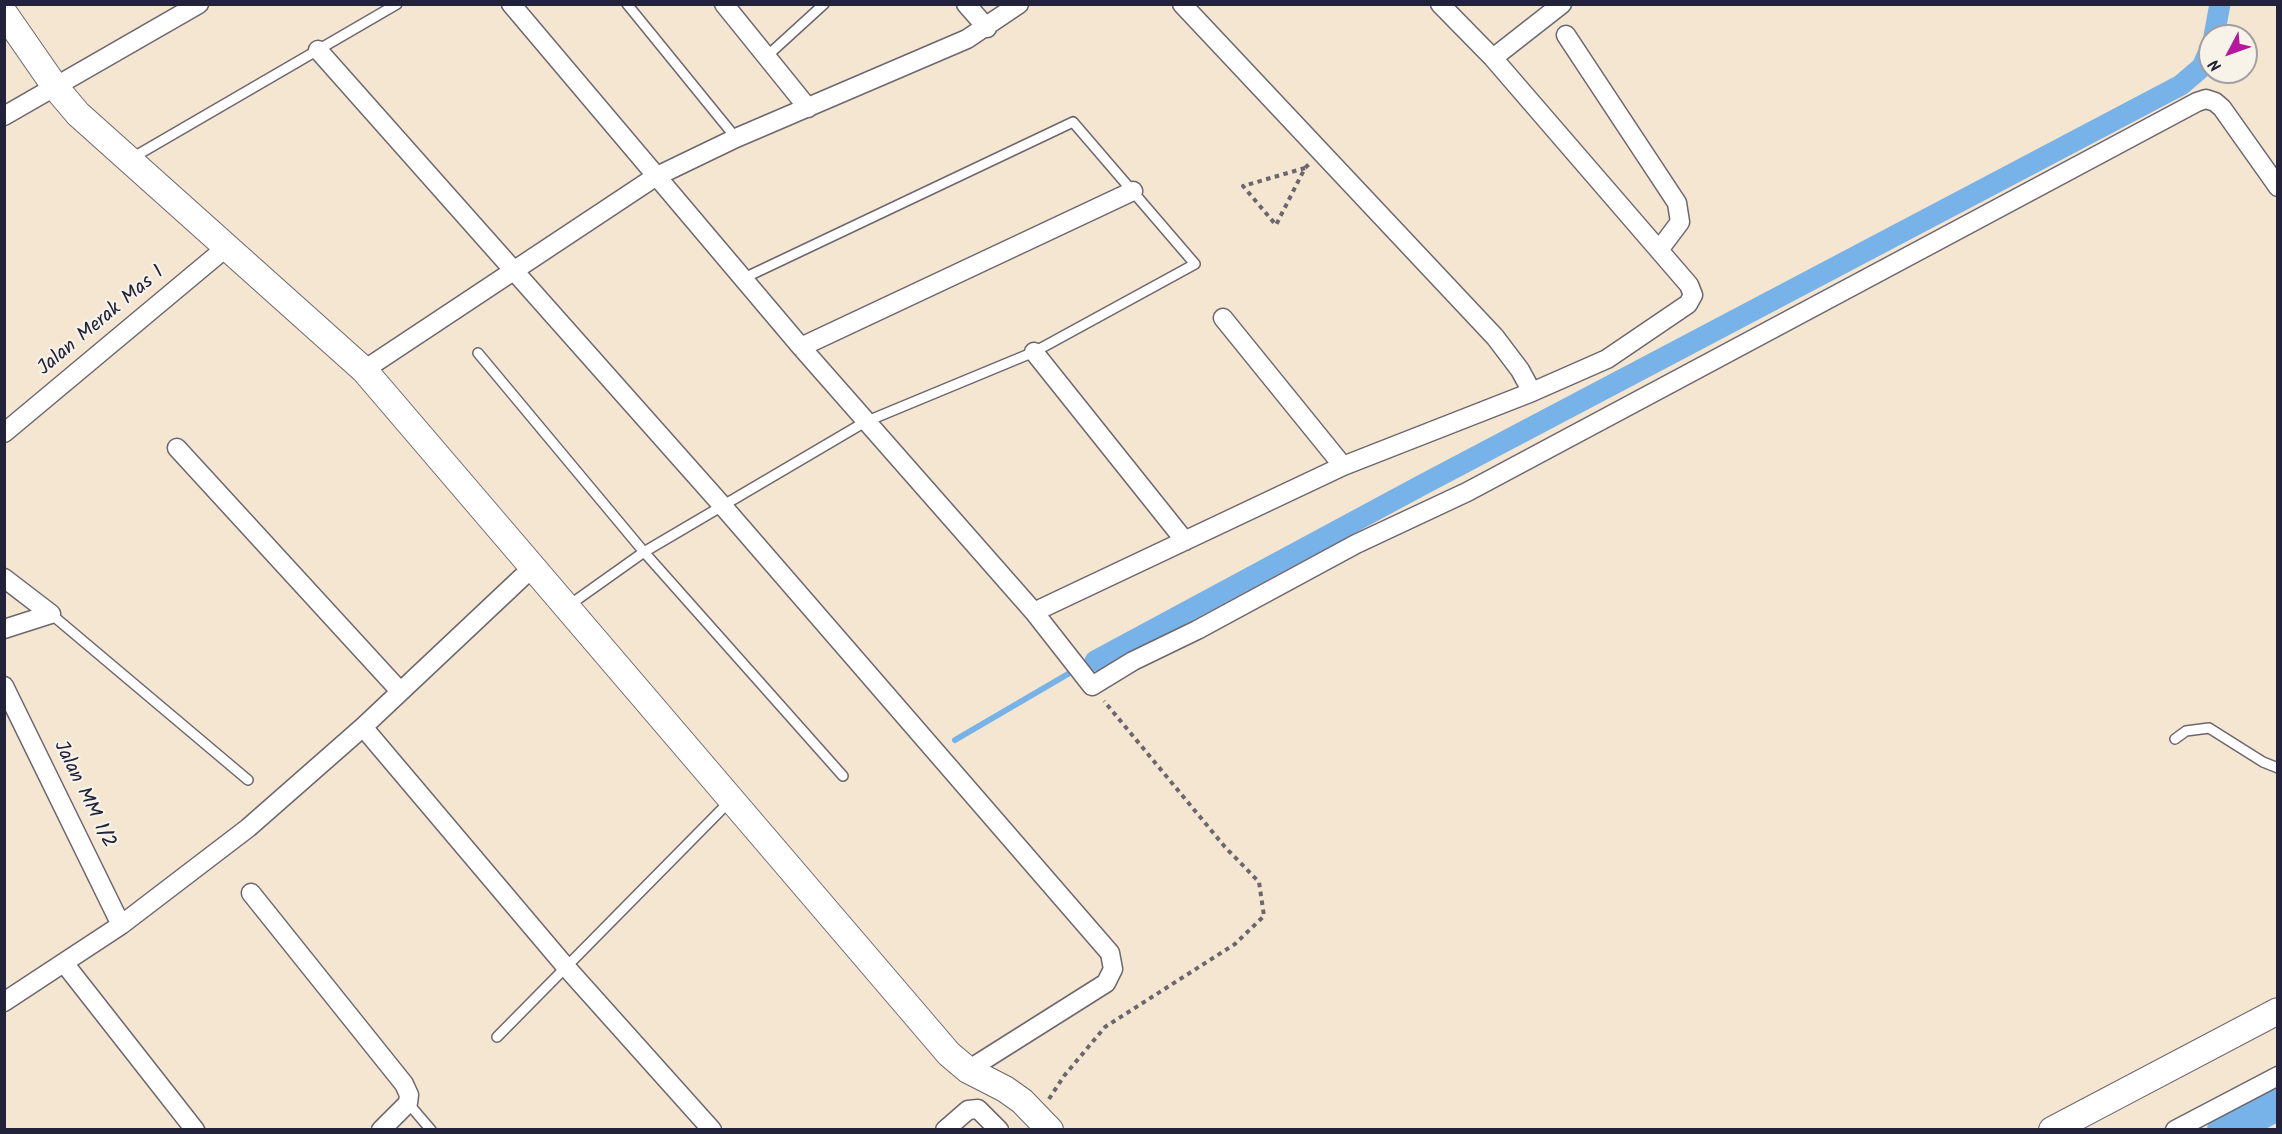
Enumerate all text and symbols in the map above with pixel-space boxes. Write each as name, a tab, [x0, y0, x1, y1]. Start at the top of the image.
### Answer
north arrow	[2198, 24, 2258, 84]
text: N	[2203, 53, 2228, 77]
street label: Jalan Merak Mas 1	[34, 262, 170, 382]
street label: Jalan MM 1/2	[47, 737, 119, 853]

